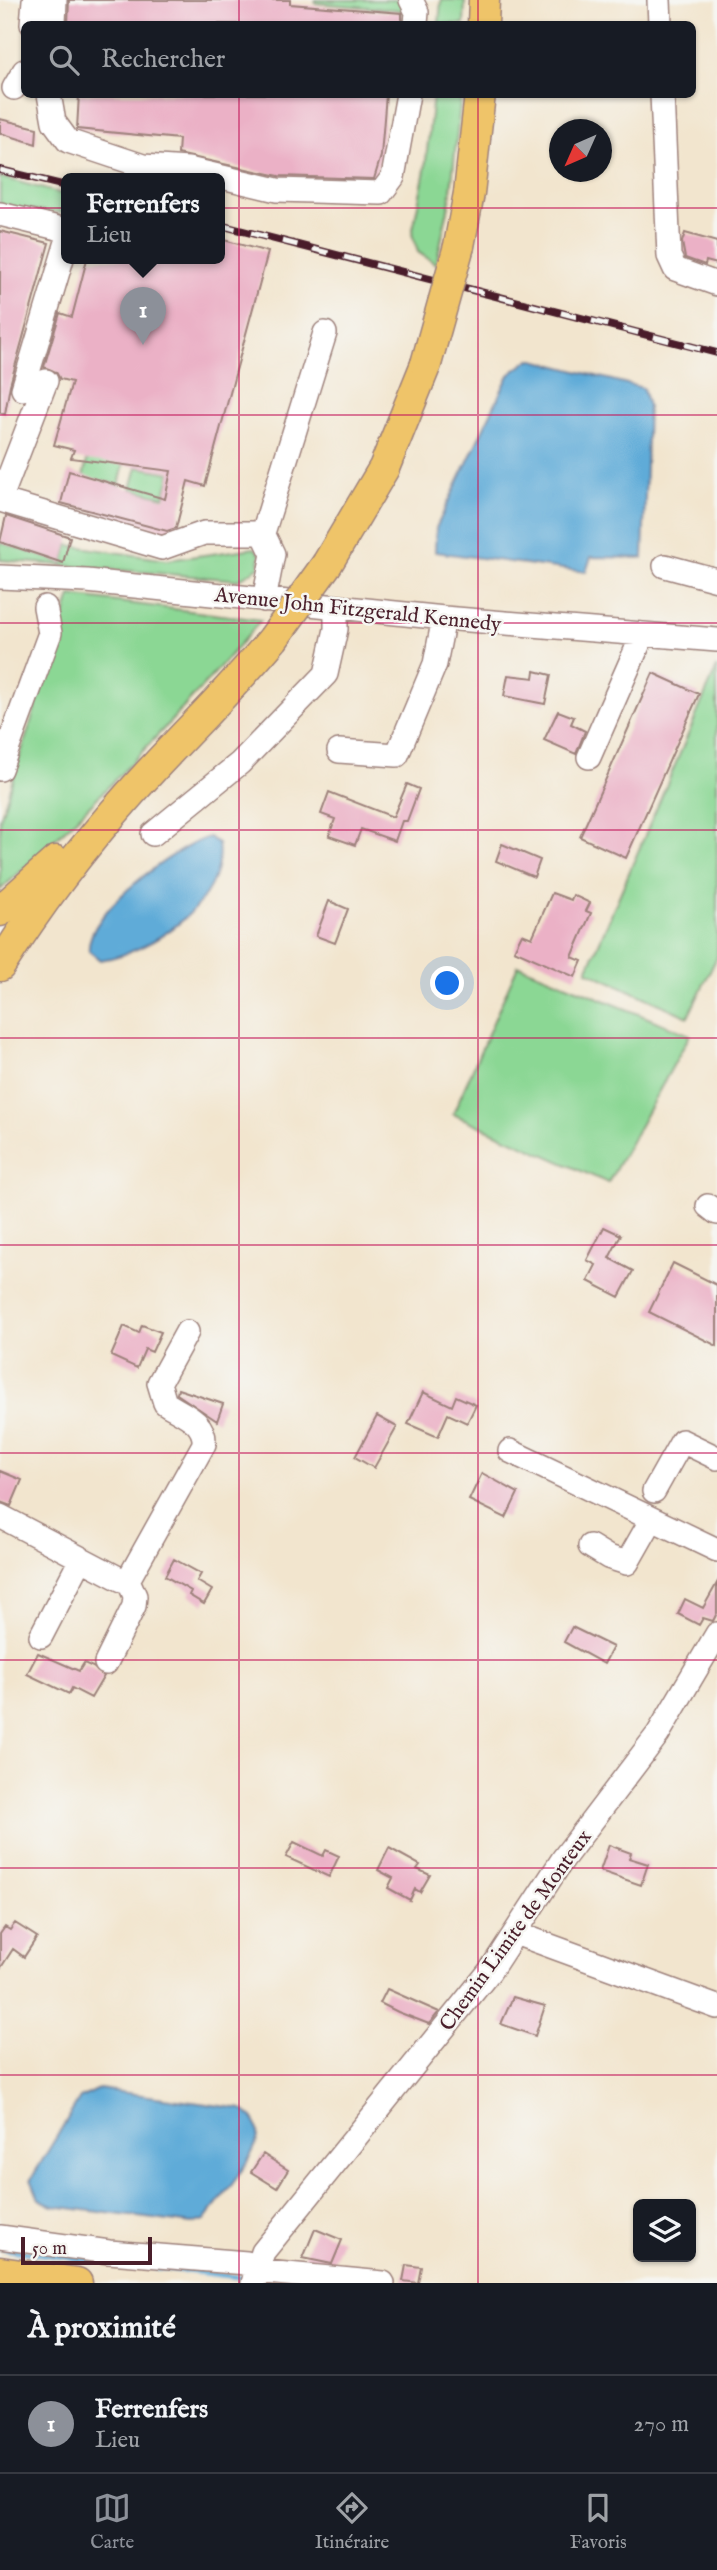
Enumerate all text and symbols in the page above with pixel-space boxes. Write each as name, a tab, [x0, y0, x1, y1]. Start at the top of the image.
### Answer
search box	[21, 21, 696, 98]
icon: search	[45, 41, 83, 79]
text: Rechercher	[101, 43, 225, 76]
north arrow	[549, 119, 612, 182]
popup	[61, 173, 225, 264]
text: Ferrenfers	[86, 188, 200, 221]
text: Lieu	[86, 221, 131, 250]
pin: 1	[120, 287, 166, 345]
street label: Avenue John Fitzgerald Kennedy	[212, 582, 503, 639]
your location	[430, 966, 464, 1000]
street label: Chemin Limite de Monteux	[434, 1825, 598, 2037]
map controls	[633, 2199, 696, 2262]
button: layers	[633, 2199, 696, 2262]
scale bar	[21, 2234, 152, 2266]
text: 50 m	[32, 2237, 67, 2261]
text: À proximité	[28, 2310, 176, 2348]
text: Ferrenfers	[95, 2393, 208, 2426]
text: 1	[47, 2410, 55, 2439]
text: 270 m	[634, 2410, 689, 2439]
text: Lieu	[95, 2426, 140, 2455]
tab: Carte	[90, 2489, 134, 2555]
tab: Itinéraire	[315, 2489, 389, 2555]
tab: Favoris	[570, 2489, 627, 2555]

